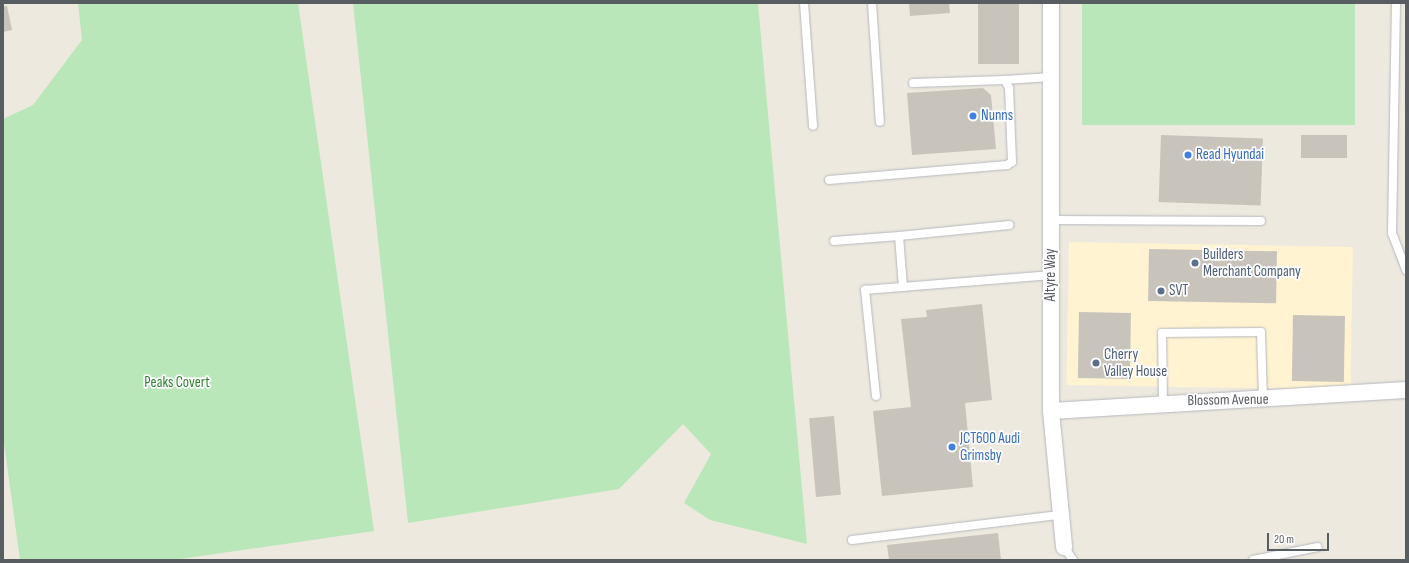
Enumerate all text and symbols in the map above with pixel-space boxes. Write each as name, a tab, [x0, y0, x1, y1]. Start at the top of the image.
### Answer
place label: Nunns	[981, 107, 1013, 125]
marker: Nunns	[968, 111, 978, 121]
place label: Read Hyundai	[1196, 146, 1264, 164]
marker: Read Hyundai	[1183, 150, 1193, 160]
place label: Builders Merchant Company	[1203, 245, 1301, 280]
street label: Altyre Way	[1042, 248, 1060, 302]
marker: Builders Merchant Company	[1190, 258, 1200, 268]
place label: SVT	[1169, 282, 1188, 300]
marker: SVT	[1156, 286, 1166, 296]
place label: Cherry Valley House	[1104, 345, 1167, 380]
marker: Cherry Valley House	[1091, 358, 1101, 368]
park label: Peaks Covert	[144, 374, 210, 392]
street label: Blossom Avenue	[1187, 390, 1269, 410]
place label: JCT600 Audi Grimsby	[960, 429, 1020, 464]
marker: JCT600 Audi Grimsby	[947, 442, 957, 452]
scale bar	[1269, 525, 1331, 551]
text: 20 m	[1274, 532, 1294, 547]

